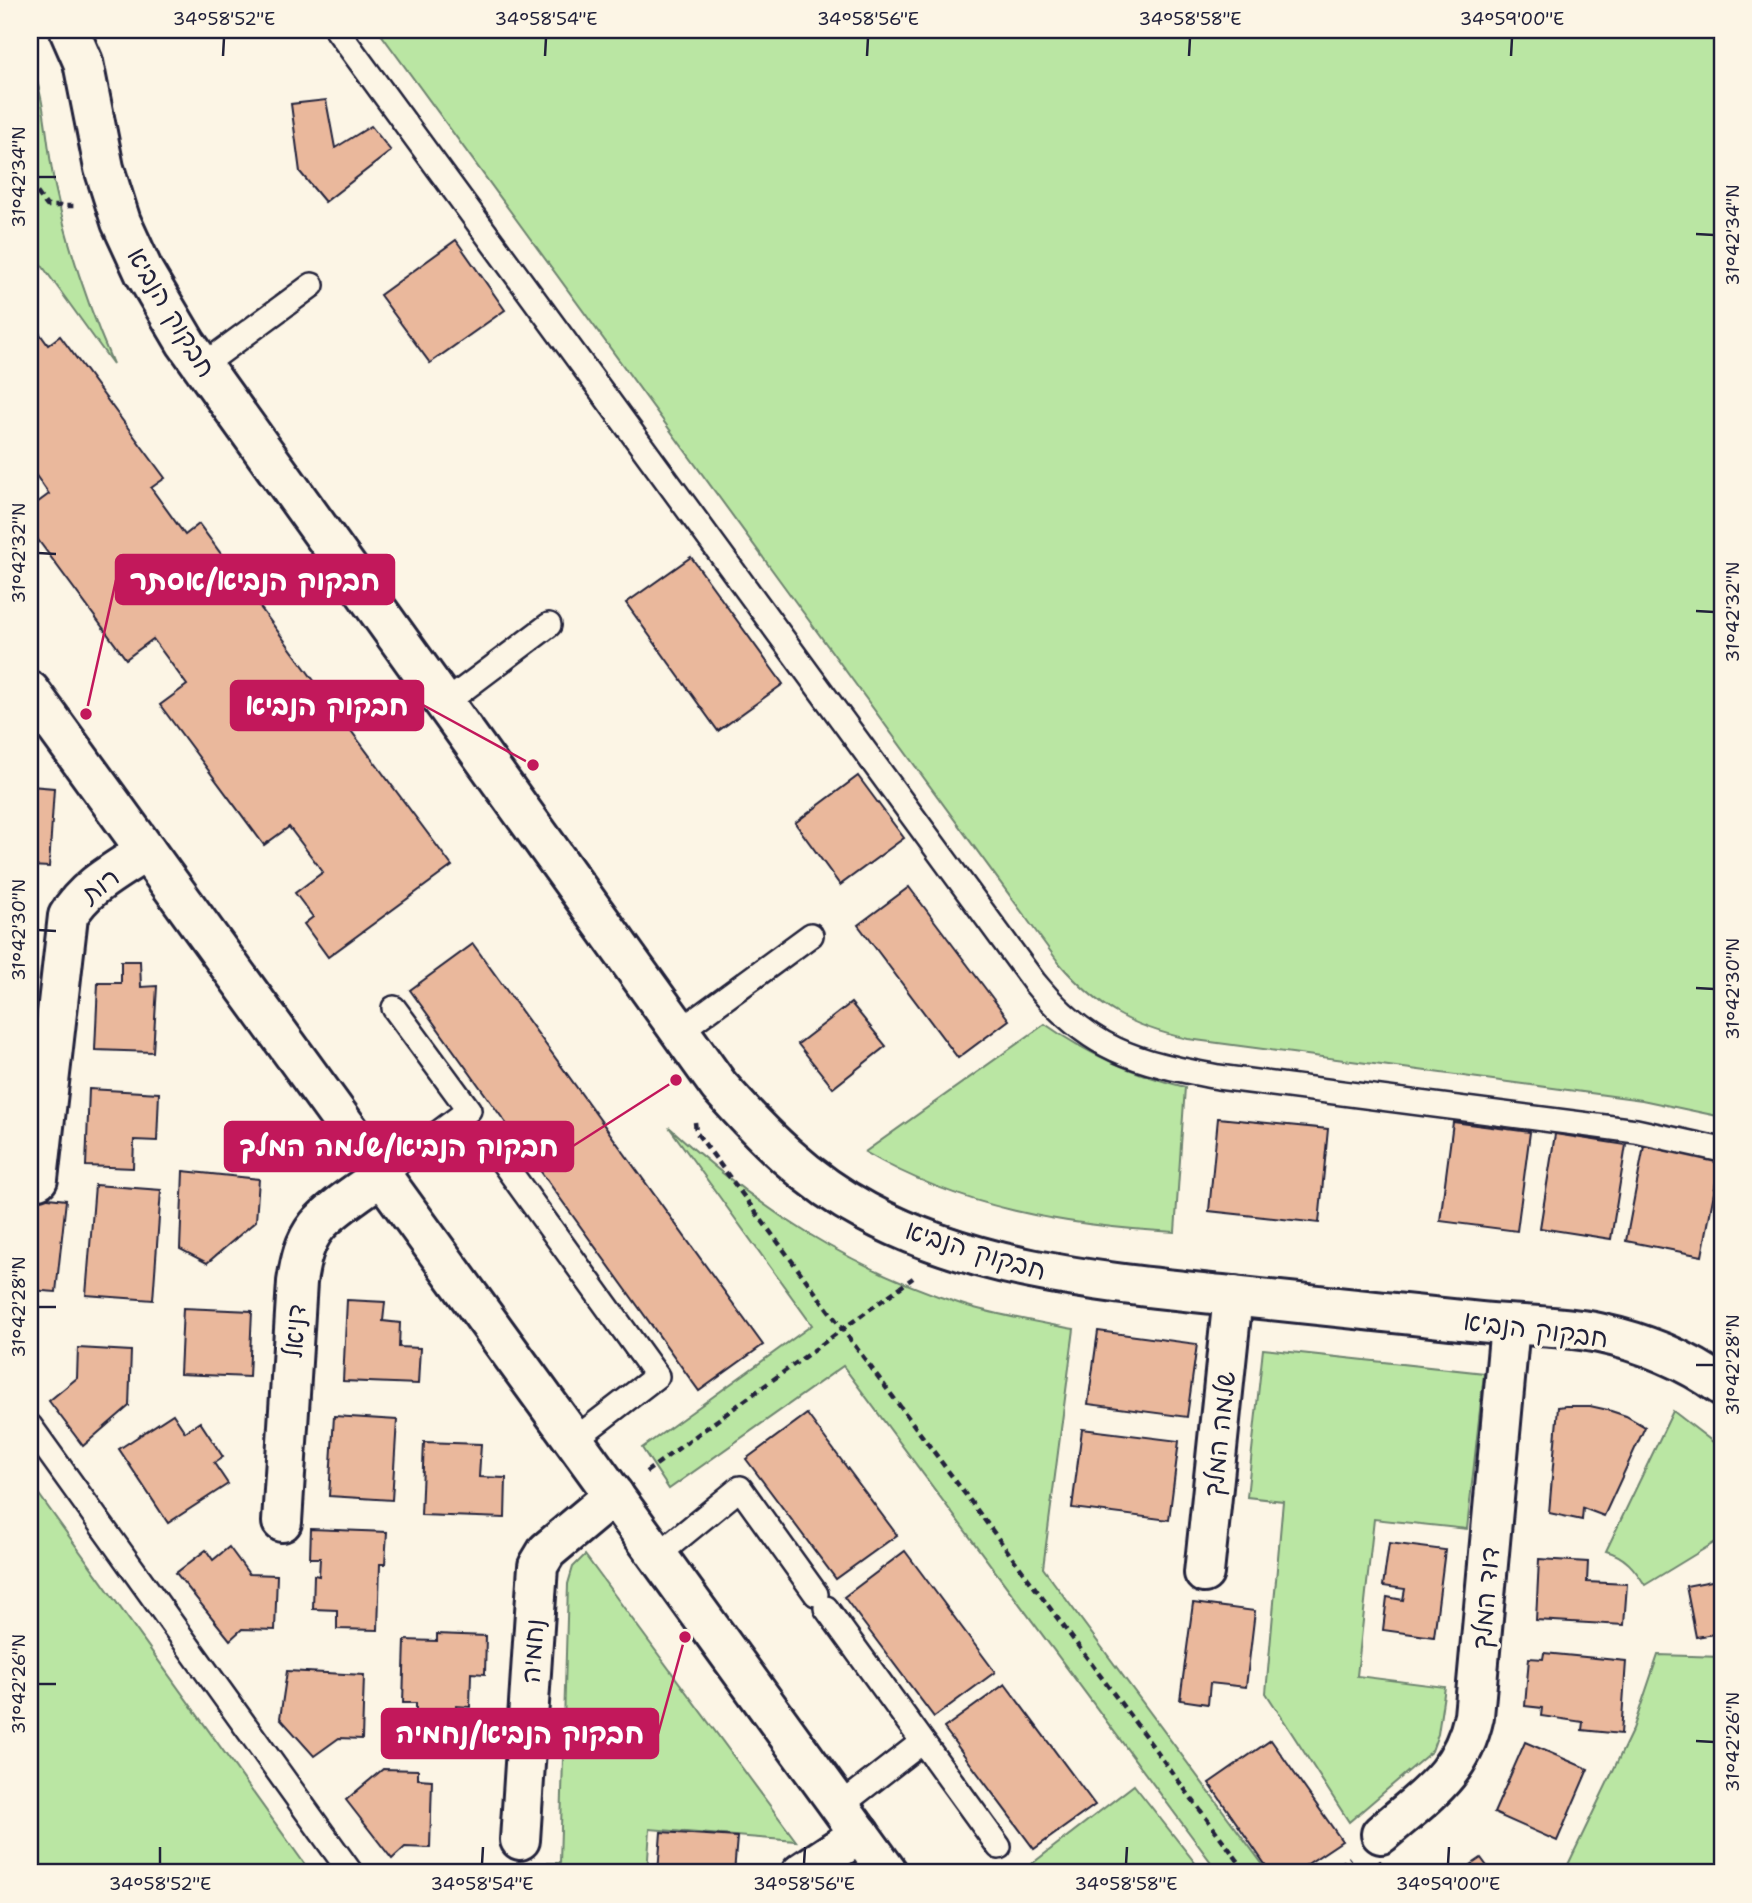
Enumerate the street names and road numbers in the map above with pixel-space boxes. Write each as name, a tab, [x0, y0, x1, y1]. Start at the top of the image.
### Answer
street label: חבקוק הנביא	[120, 241, 224, 383]
street label: רות	[72, 859, 126, 912]
street label: חבקוק הנביא	[901, 1212, 1051, 1288]
street label: דניאל	[275, 1303, 313, 1359]
street label: חבקוק הנביא	[1462, 1303, 1610, 1355]
street label: שלמה המלך	[1195, 1369, 1243, 1499]
street label: דוד המלך	[1463, 1545, 1507, 1651]
street label: נחמיה	[512, 1618, 552, 1684]

